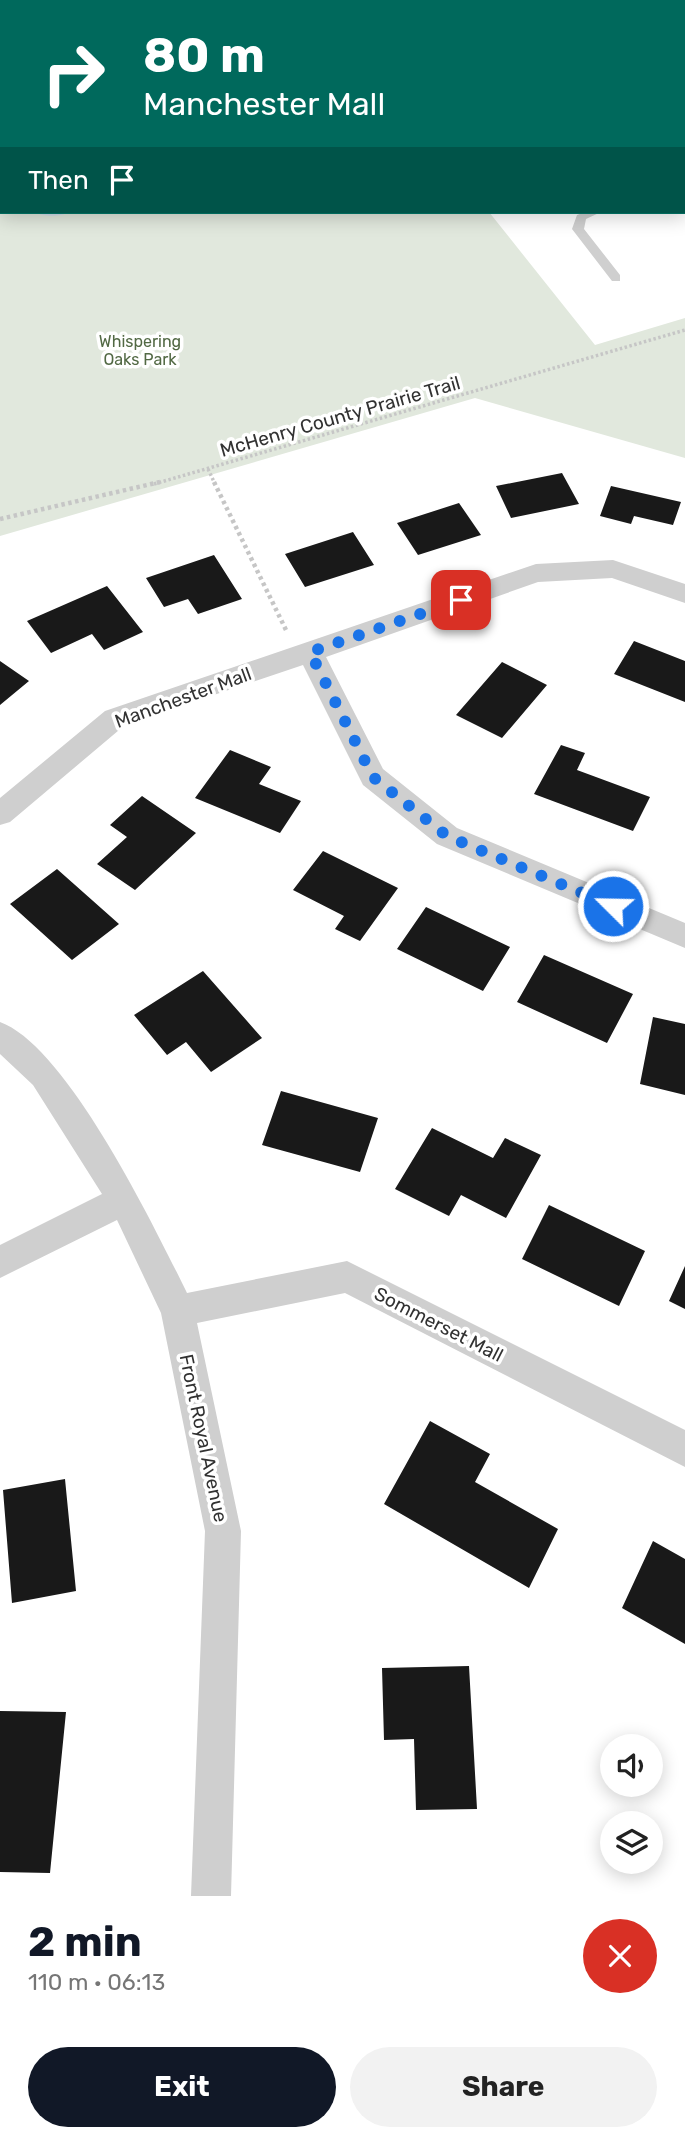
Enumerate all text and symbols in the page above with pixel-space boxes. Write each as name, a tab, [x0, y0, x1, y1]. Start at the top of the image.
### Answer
text: 80 m	[143, 26, 265, 84]
icon: right	[28, 28, 119, 119]
text: Manchester Mall	[143, 85, 385, 123]
icon: arrive	[103, 161, 141, 199]
text: Then	[28, 165, 89, 196]
park label: Whispering Oaks Park	[99, 332, 181, 369]
street label: McHenry County Prairie Trail	[217, 371, 463, 462]
pin	[431, 570, 491, 630]
icon: arrive	[442, 581, 480, 619]
street label: Manchester Mall	[112, 662, 255, 733]
position arrow	[576, 869, 650, 943]
street label: Sommerset Mall	[370, 1282, 507, 1367]
street label: Front Royal Avenue	[174, 1352, 233, 1524]
map controls	[600, 1734, 663, 1874]
button: sound	[600, 1734, 663, 1797]
button: layers	[600, 1811, 663, 1874]
text: 2 min	[28, 1917, 142, 1967]
button: close	[583, 1919, 657, 1993]
text: 110 m · 06:13	[28, 1968, 165, 1996]
button: Exit	[28, 2047, 336, 2127]
button: Share	[350, 2047, 657, 2127]

